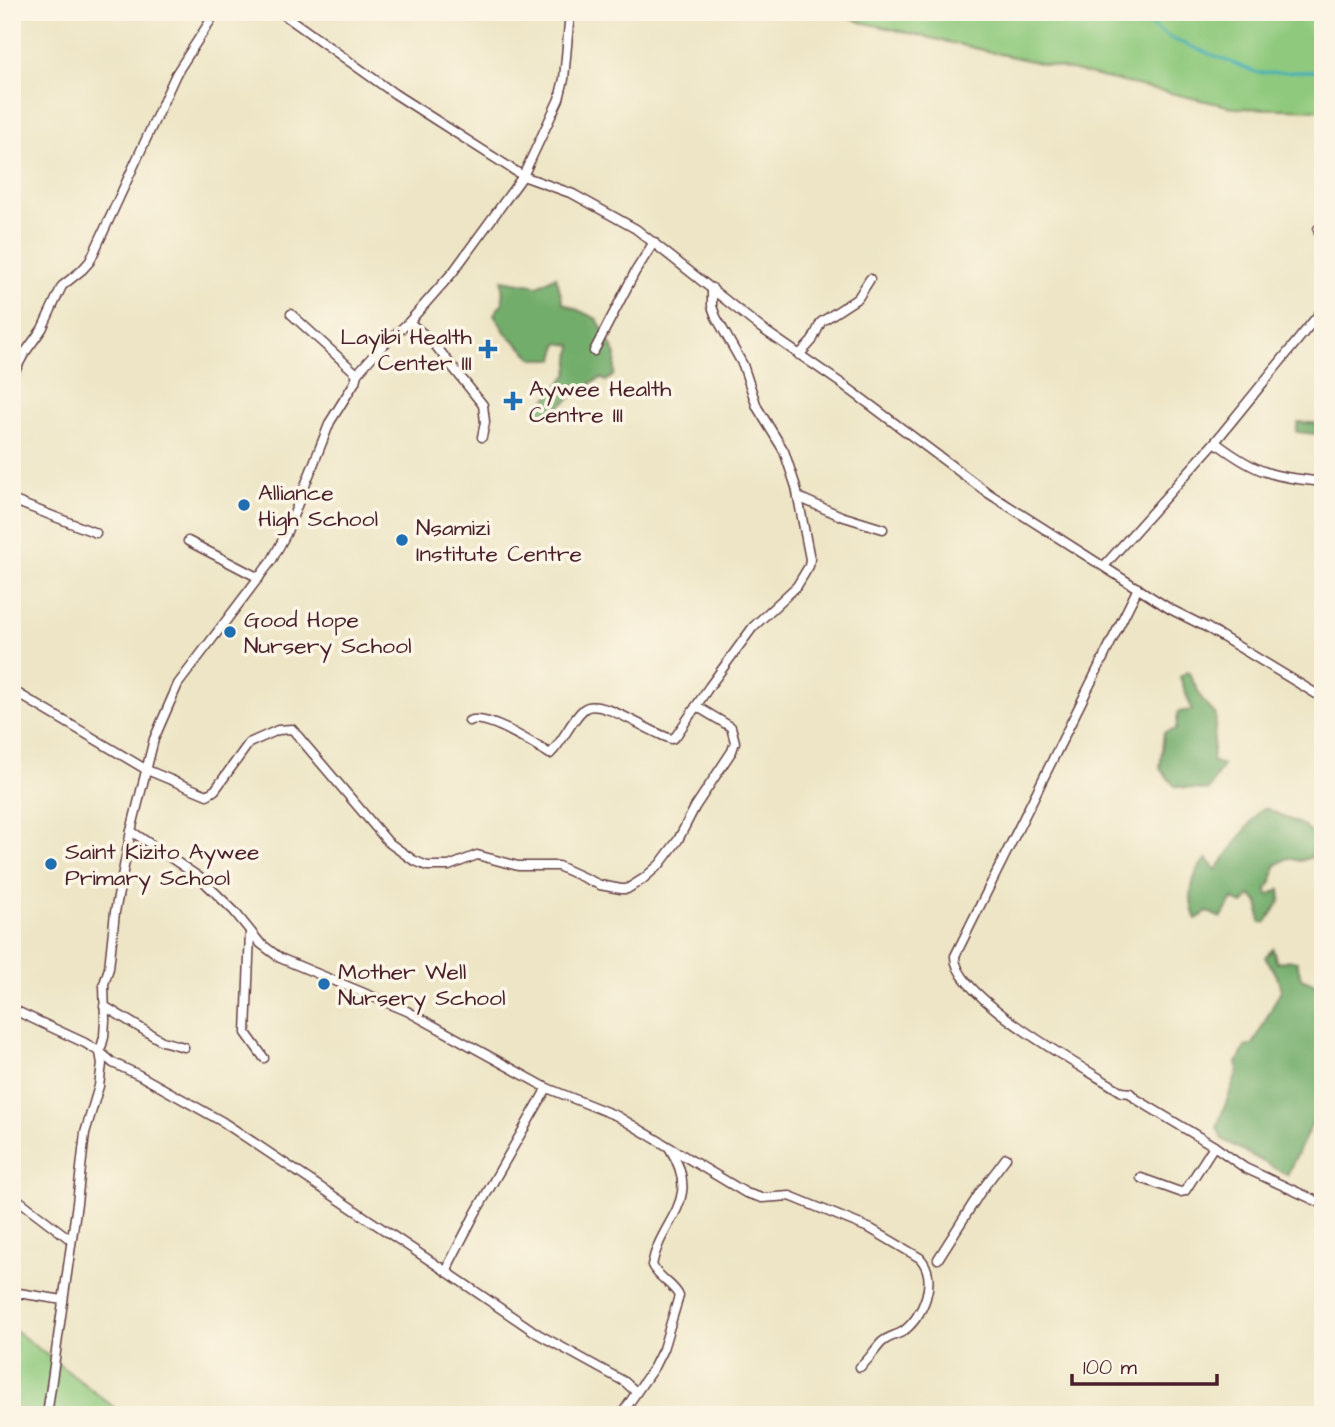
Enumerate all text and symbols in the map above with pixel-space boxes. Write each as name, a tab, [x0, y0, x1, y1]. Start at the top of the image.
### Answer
place label: Layibi Health Center III	[340, 321, 473, 379]
marker: Layibi Health Center III	[478, 339, 498, 359]
place label: Aywee Health Centre III	[529, 373, 672, 431]
marker: Aywee Health Centre III	[503, 391, 523, 411]
place label: Alliance High School	[258, 477, 378, 536]
marker: Alliance High School	[236, 497, 252, 513]
place label: Nsamizi Institute Centre	[416, 512, 582, 570]
marker: Nsamizi Institute Centre	[394, 532, 410, 548]
place label: Good Hope Nursery School	[244, 604, 412, 663]
marker: Good Hope Nursery School	[222, 624, 238, 640]
place label: Saint Kizito Aywee Primary School	[65, 836, 260, 895]
marker: Saint Kizito Aywee Primary School	[43, 856, 59, 872]
place label: Mother Well Nursery School	[338, 956, 506, 1015]
marker: Mother Well Nursery School	[316, 976, 332, 992]
scale bar	[1072, 1343, 1218, 1387]
text: 100 m	[1083, 1353, 1138, 1382]

